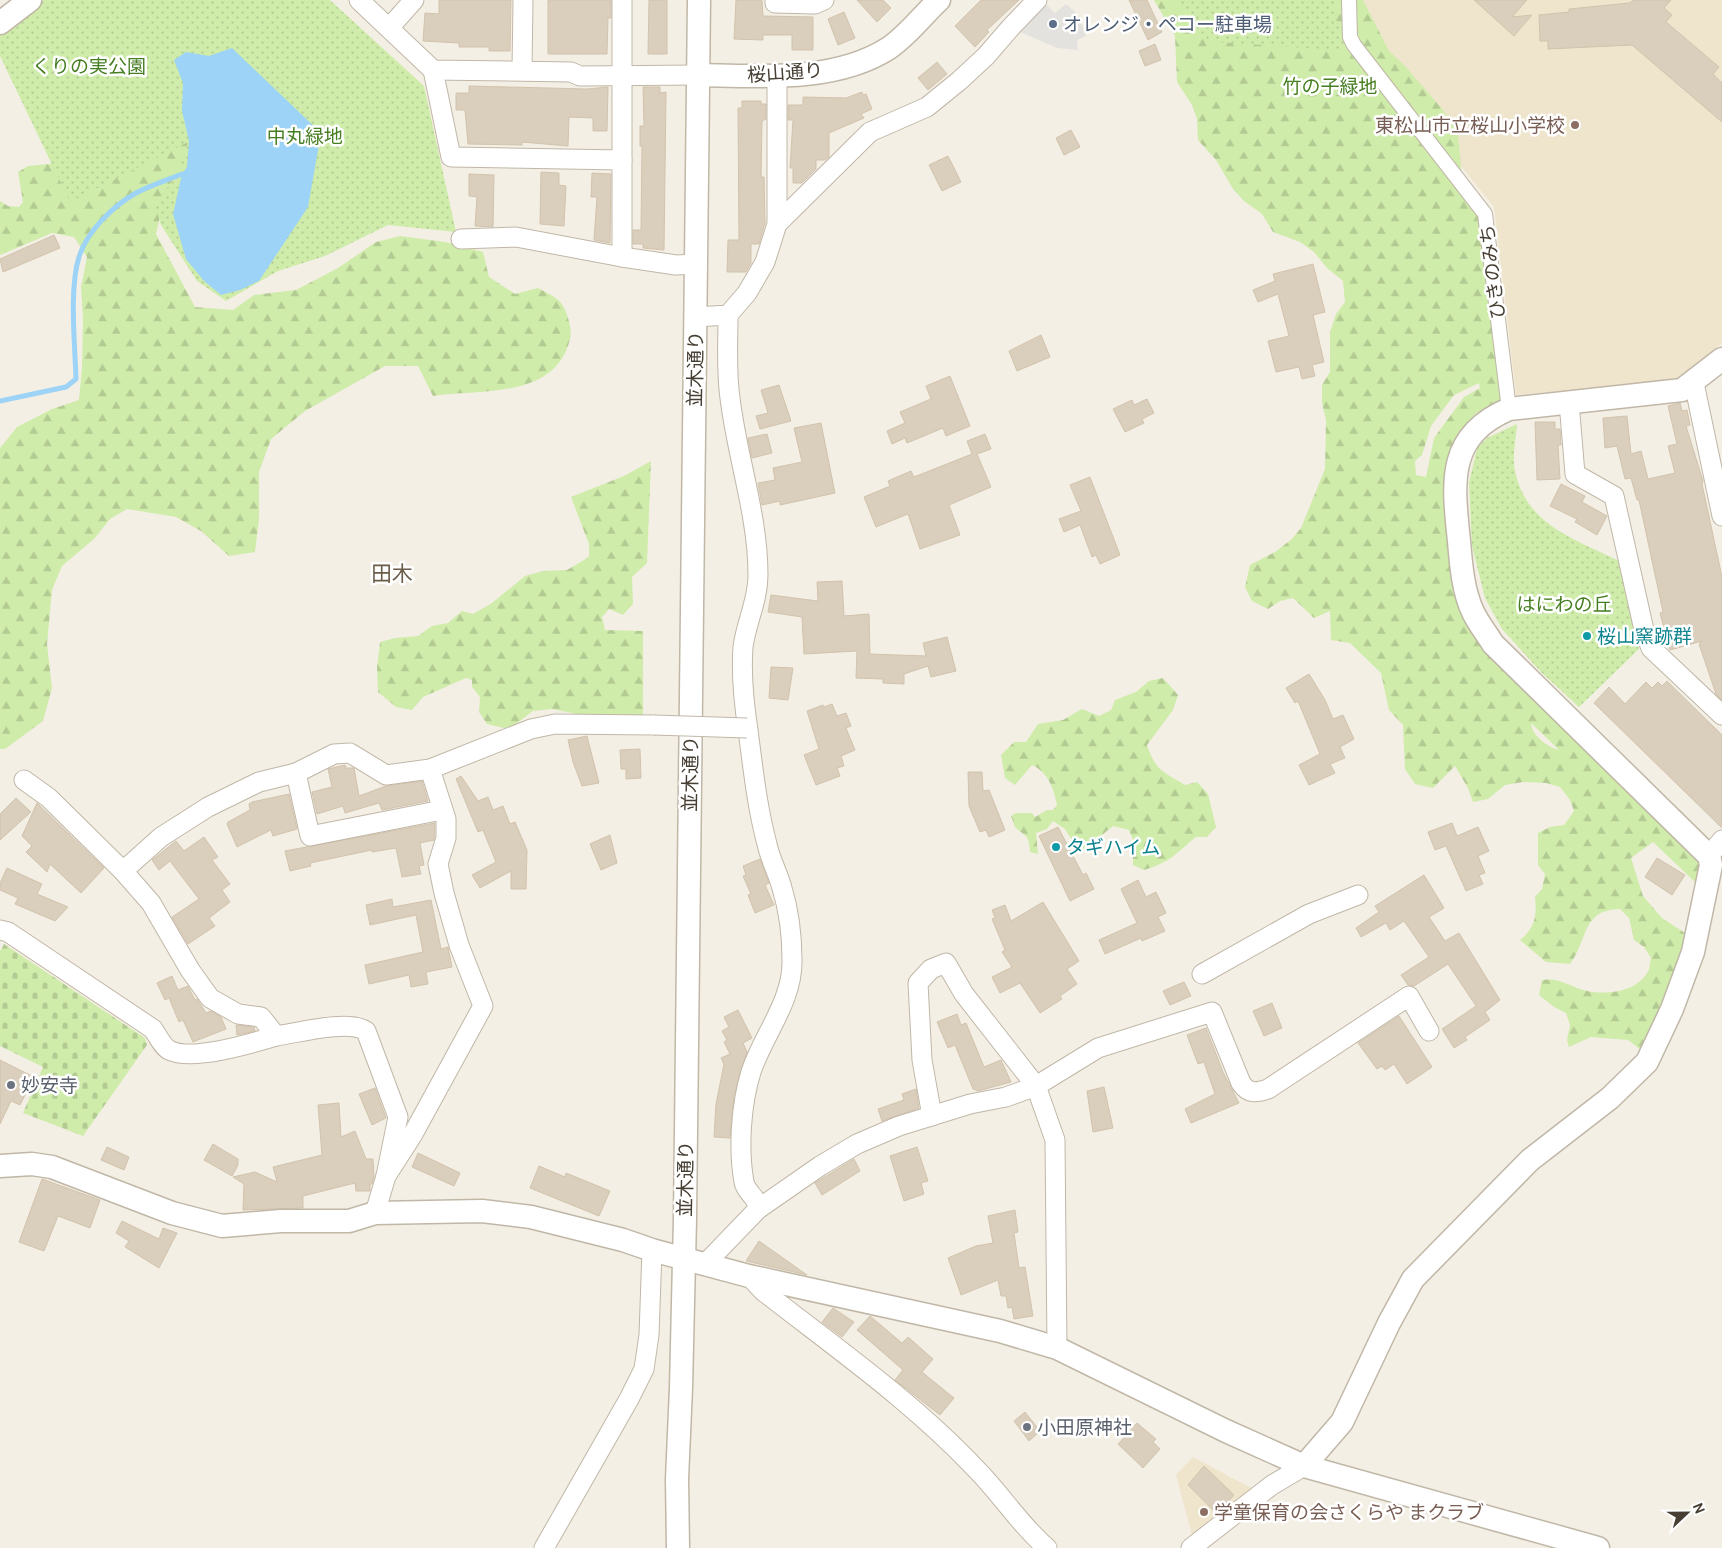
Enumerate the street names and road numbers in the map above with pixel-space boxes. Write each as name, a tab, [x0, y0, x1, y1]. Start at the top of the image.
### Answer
street label: 桜山通り	[746, 58, 824, 87]
street label: ひきのみち	[1475, 223, 1510, 320]
street label: 並木通り	[683, 331, 708, 407]
street label: 並木通り	[678, 736, 703, 812]
street label: 並木通り	[673, 1141, 698, 1217]

